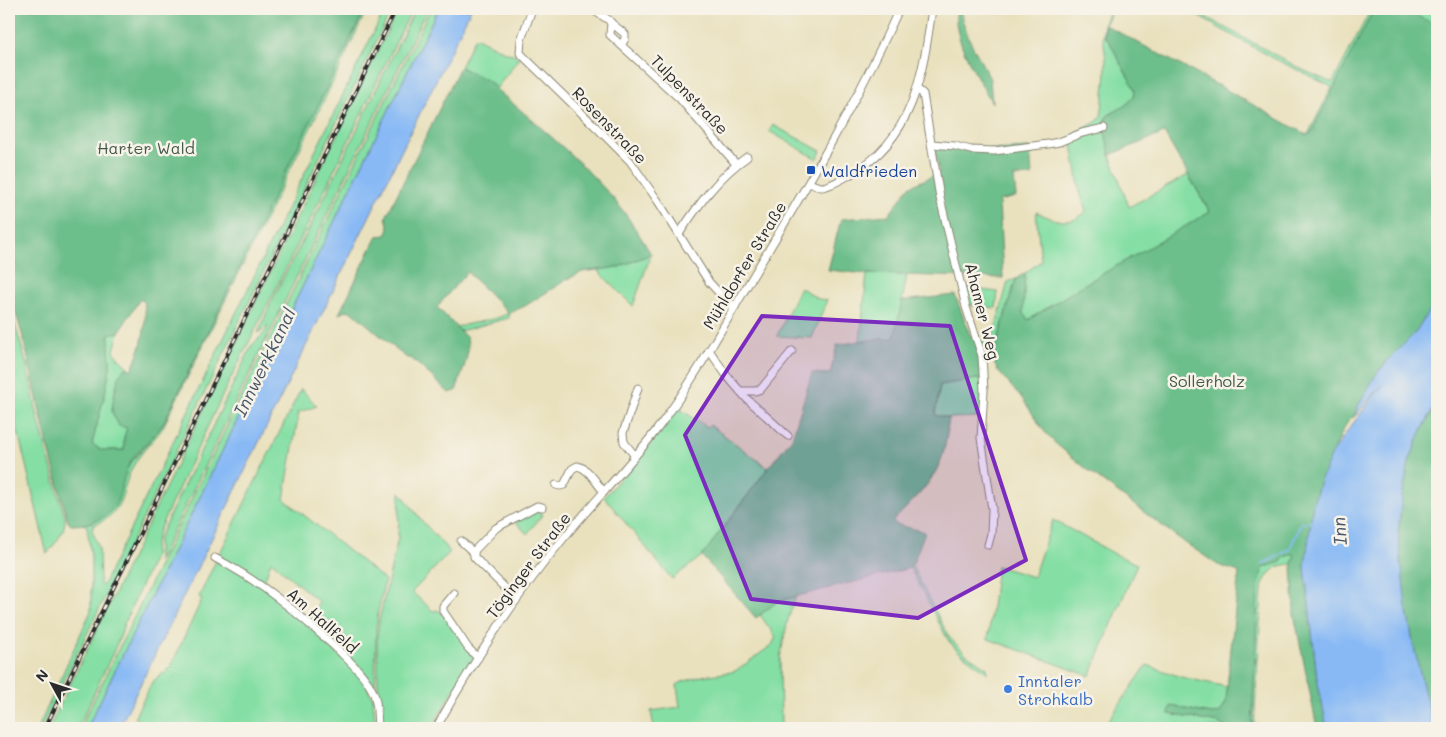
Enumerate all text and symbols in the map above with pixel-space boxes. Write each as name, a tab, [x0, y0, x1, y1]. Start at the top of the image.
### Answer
street label: Tulpenstraße	[647, 50, 733, 138]
street label: Rosenstraße	[568, 82, 652, 168]
park label: Harter Wald	[97, 137, 195, 158]
place label: Waldfrieden	[821, 160, 917, 181]
marker: Waldfrieden	[805, 164, 817, 176]
street label: Mühldorfer Straße	[698, 197, 790, 333]
street label: Ahamer Weg	[961, 260, 1005, 362]
water label: Innwerkkanal	[227, 303, 301, 420]
park label: Sollerholz	[1169, 370, 1245, 391]
street label: Töginger Straße	[481, 508, 575, 622]
water label: Inn	[1326, 516, 1352, 546]
street label: Am Hallfeld	[283, 583, 363, 657]
north arrow	[28, 660, 78, 710]
text: N	[31, 665, 52, 686]
place label: Inntaler Strohkalb	[1018, 670, 1093, 709]
marker: Inntaler Strohkalb	[1002, 683, 1014, 695]

